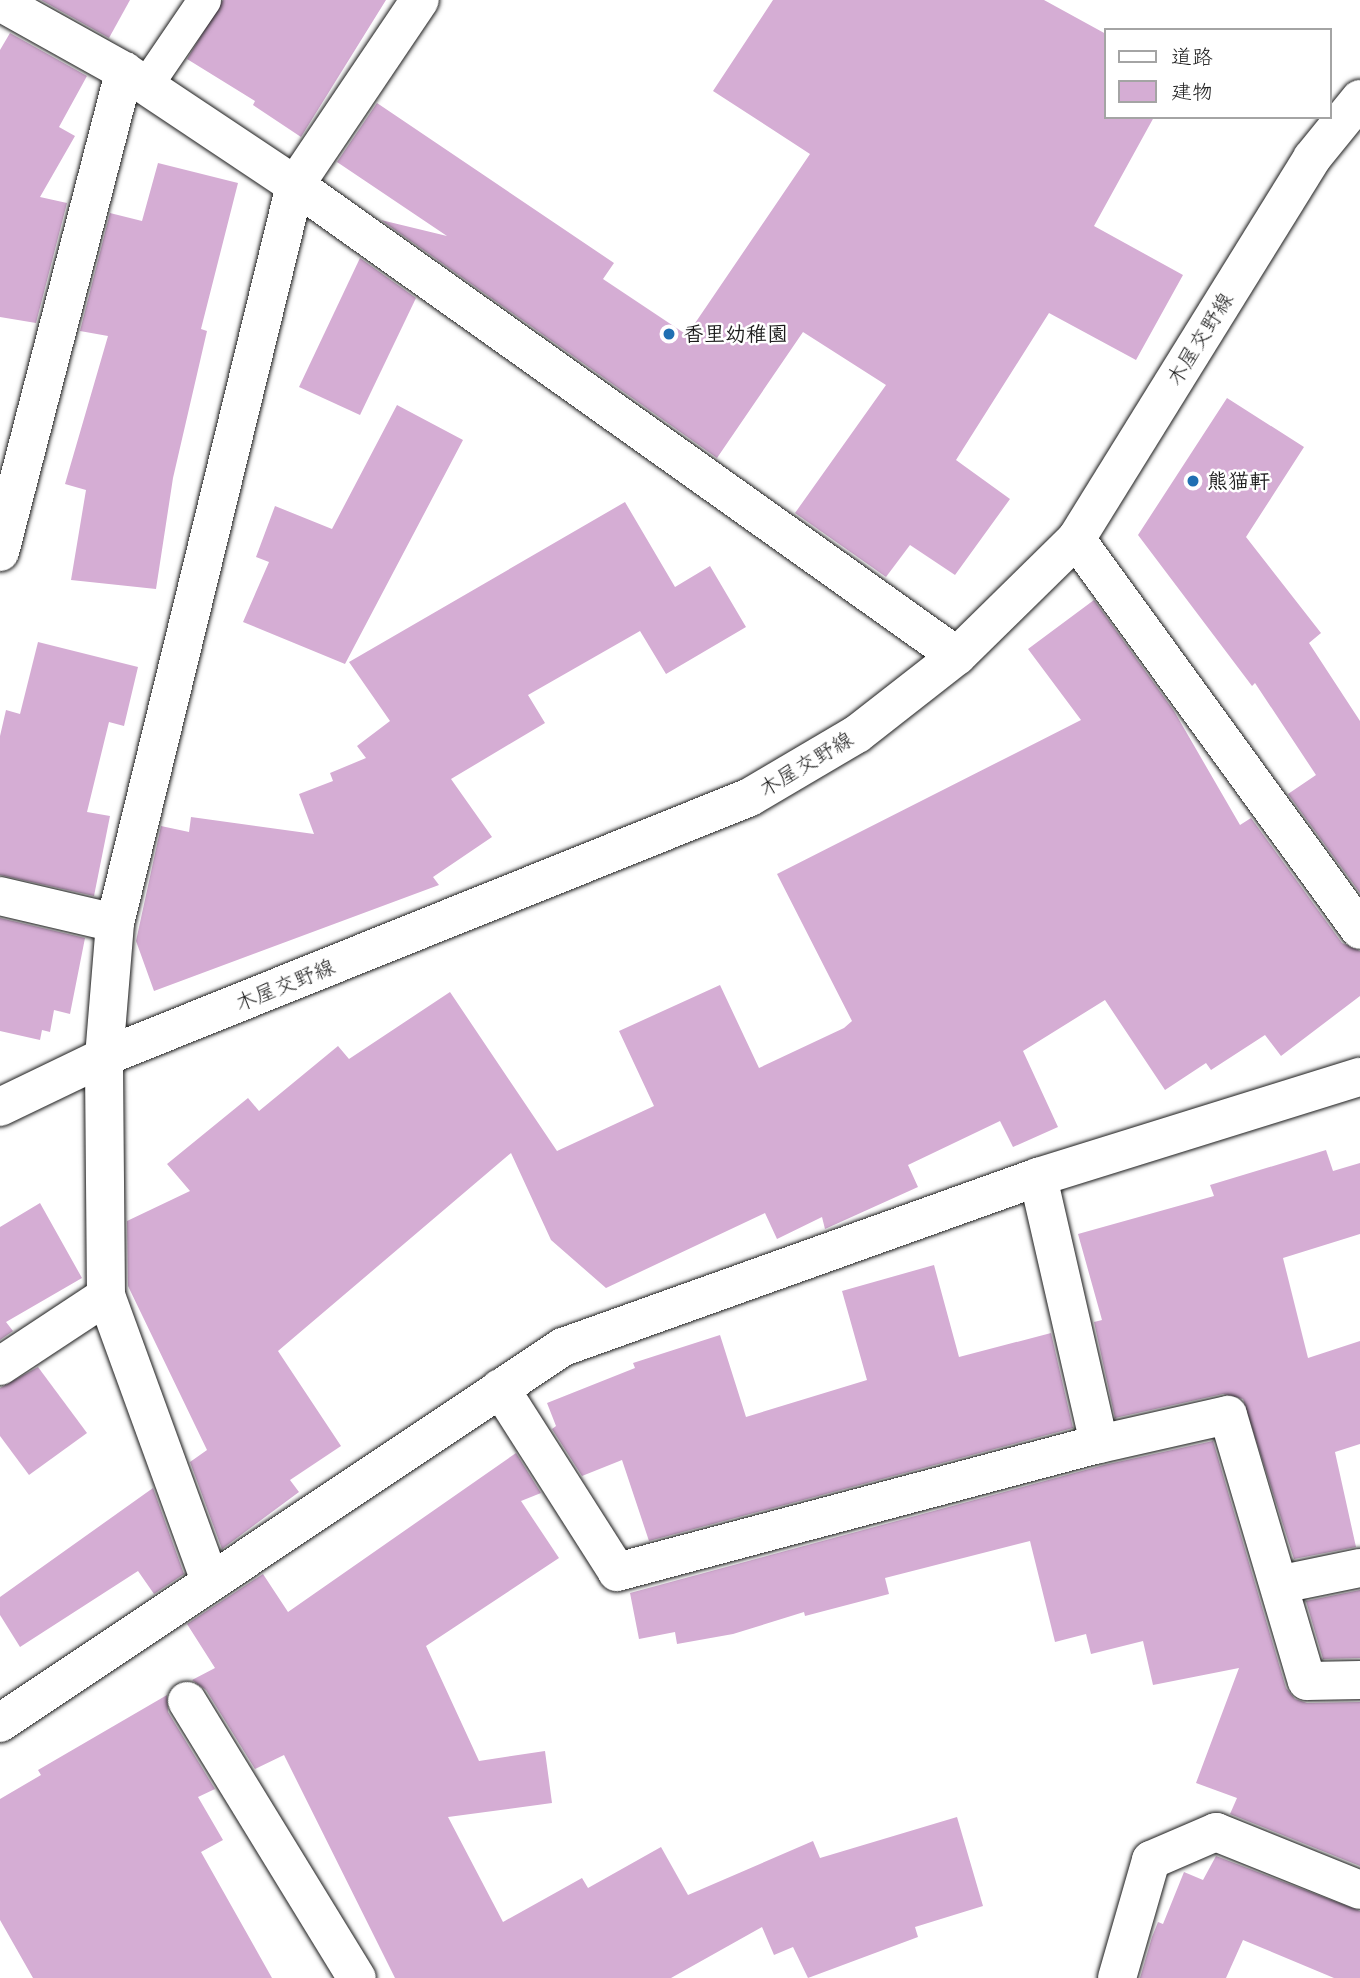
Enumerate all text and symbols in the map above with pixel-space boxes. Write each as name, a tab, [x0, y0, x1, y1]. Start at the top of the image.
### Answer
legend	[1104, 28, 1332, 119]
text: 道路	[1171, 38, 1213, 76]
text: 建物	[1171, 73, 1213, 111]
street label: 木屋交野線	[1161, 288, 1239, 390]
place label: 香里幼稚園	[683, 321, 788, 347]
marker: 香里幼稚園	[661, 326, 677, 342]
place label: 熊猫軒	[1207, 468, 1270, 494]
marker: 熊猫軒	[1185, 473, 1201, 489]
street label: 木屋交野線	[755, 726, 857, 802]
street label: 木屋交野線	[232, 954, 338, 1016]

